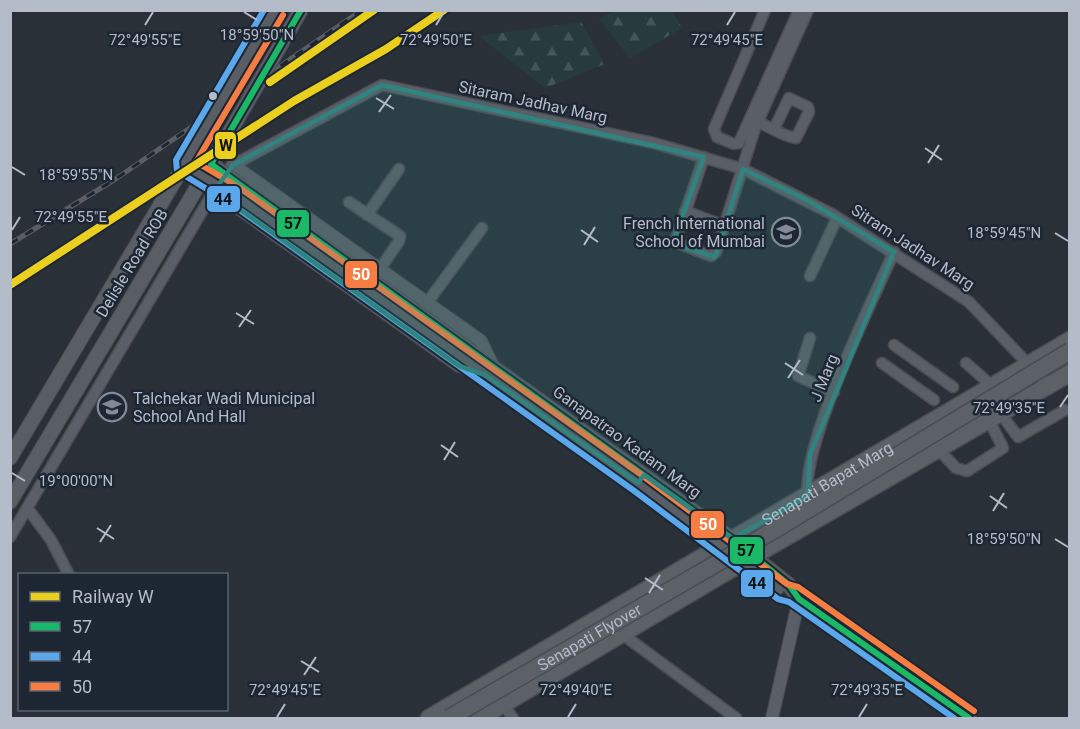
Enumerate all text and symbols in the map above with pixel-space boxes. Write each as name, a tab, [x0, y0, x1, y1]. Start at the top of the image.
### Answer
text: 18°59'50"N	[220, 26, 294, 44]
text: 72°49'55"E	[109, 31, 182, 49]
text: 72°49'50"E	[400, 31, 473, 49]
text: 72°49'45"E	[691, 31, 764, 49]
street label: Sitaram Jadhav Marg	[457, 77, 609, 127]
unlabelled marker	[207, 90, 219, 102]
line badge: W	[214, 131, 237, 160]
text: W	[219, 136, 233, 155]
text: 18°59'55"N	[39, 166, 113, 184]
line badge: 44	[206, 185, 241, 213]
text: 44	[214, 190, 232, 209]
street label: Sitram Jadhav Marg	[848, 200, 978, 294]
street label: Delisle Road ROB	[92, 205, 172, 321]
text: 72°49'55"E	[35, 208, 108, 226]
line badge: 57	[276, 209, 310, 238]
text: 57	[284, 214, 302, 233]
place label: French International School of Mumbai	[623, 214, 765, 251]
school or university icon: French International School of Mumbai	[770, 216, 802, 248]
text: 18°59'45"N	[967, 224, 1041, 242]
line badge: 50	[344, 260, 378, 289]
text: 50	[352, 265, 370, 284]
street label: J Marg	[806, 351, 842, 405]
street label: Ganapatrao Kadam Marg	[549, 382, 705, 502]
place label: Talchekar Wadi Municipal School And Hall	[133, 389, 315, 426]
school or university icon: Talchekar Wadi Municipal School And Hall	[96, 391, 128, 423]
text: 72°49'35"E	[973, 399, 1046, 417]
street label: Senapati Bapat Marg	[758, 437, 896, 529]
text: 19°00'00"N	[39, 472, 113, 490]
line badge: 50	[690, 510, 725, 539]
text: 50	[699, 515, 717, 534]
text: 18°59'50"N	[967, 530, 1041, 548]
line badge: 57	[729, 536, 764, 565]
text: 57	[737, 541, 755, 560]
line badge: 44	[740, 569, 774, 598]
legend	[18, 573, 228, 711]
text: 44	[748, 574, 766, 593]
text: Railway W	[72, 586, 154, 607]
street label: Senapati Flyover	[534, 599, 645, 674]
text: 57	[72, 616, 92, 637]
text: 44	[72, 646, 92, 667]
text: 50	[72, 676, 92, 697]
text: 72°49'45"E	[249, 681, 322, 699]
text: 72°49'40"E	[540, 681, 613, 699]
text: 72°49'35"E	[831, 681, 904, 699]

